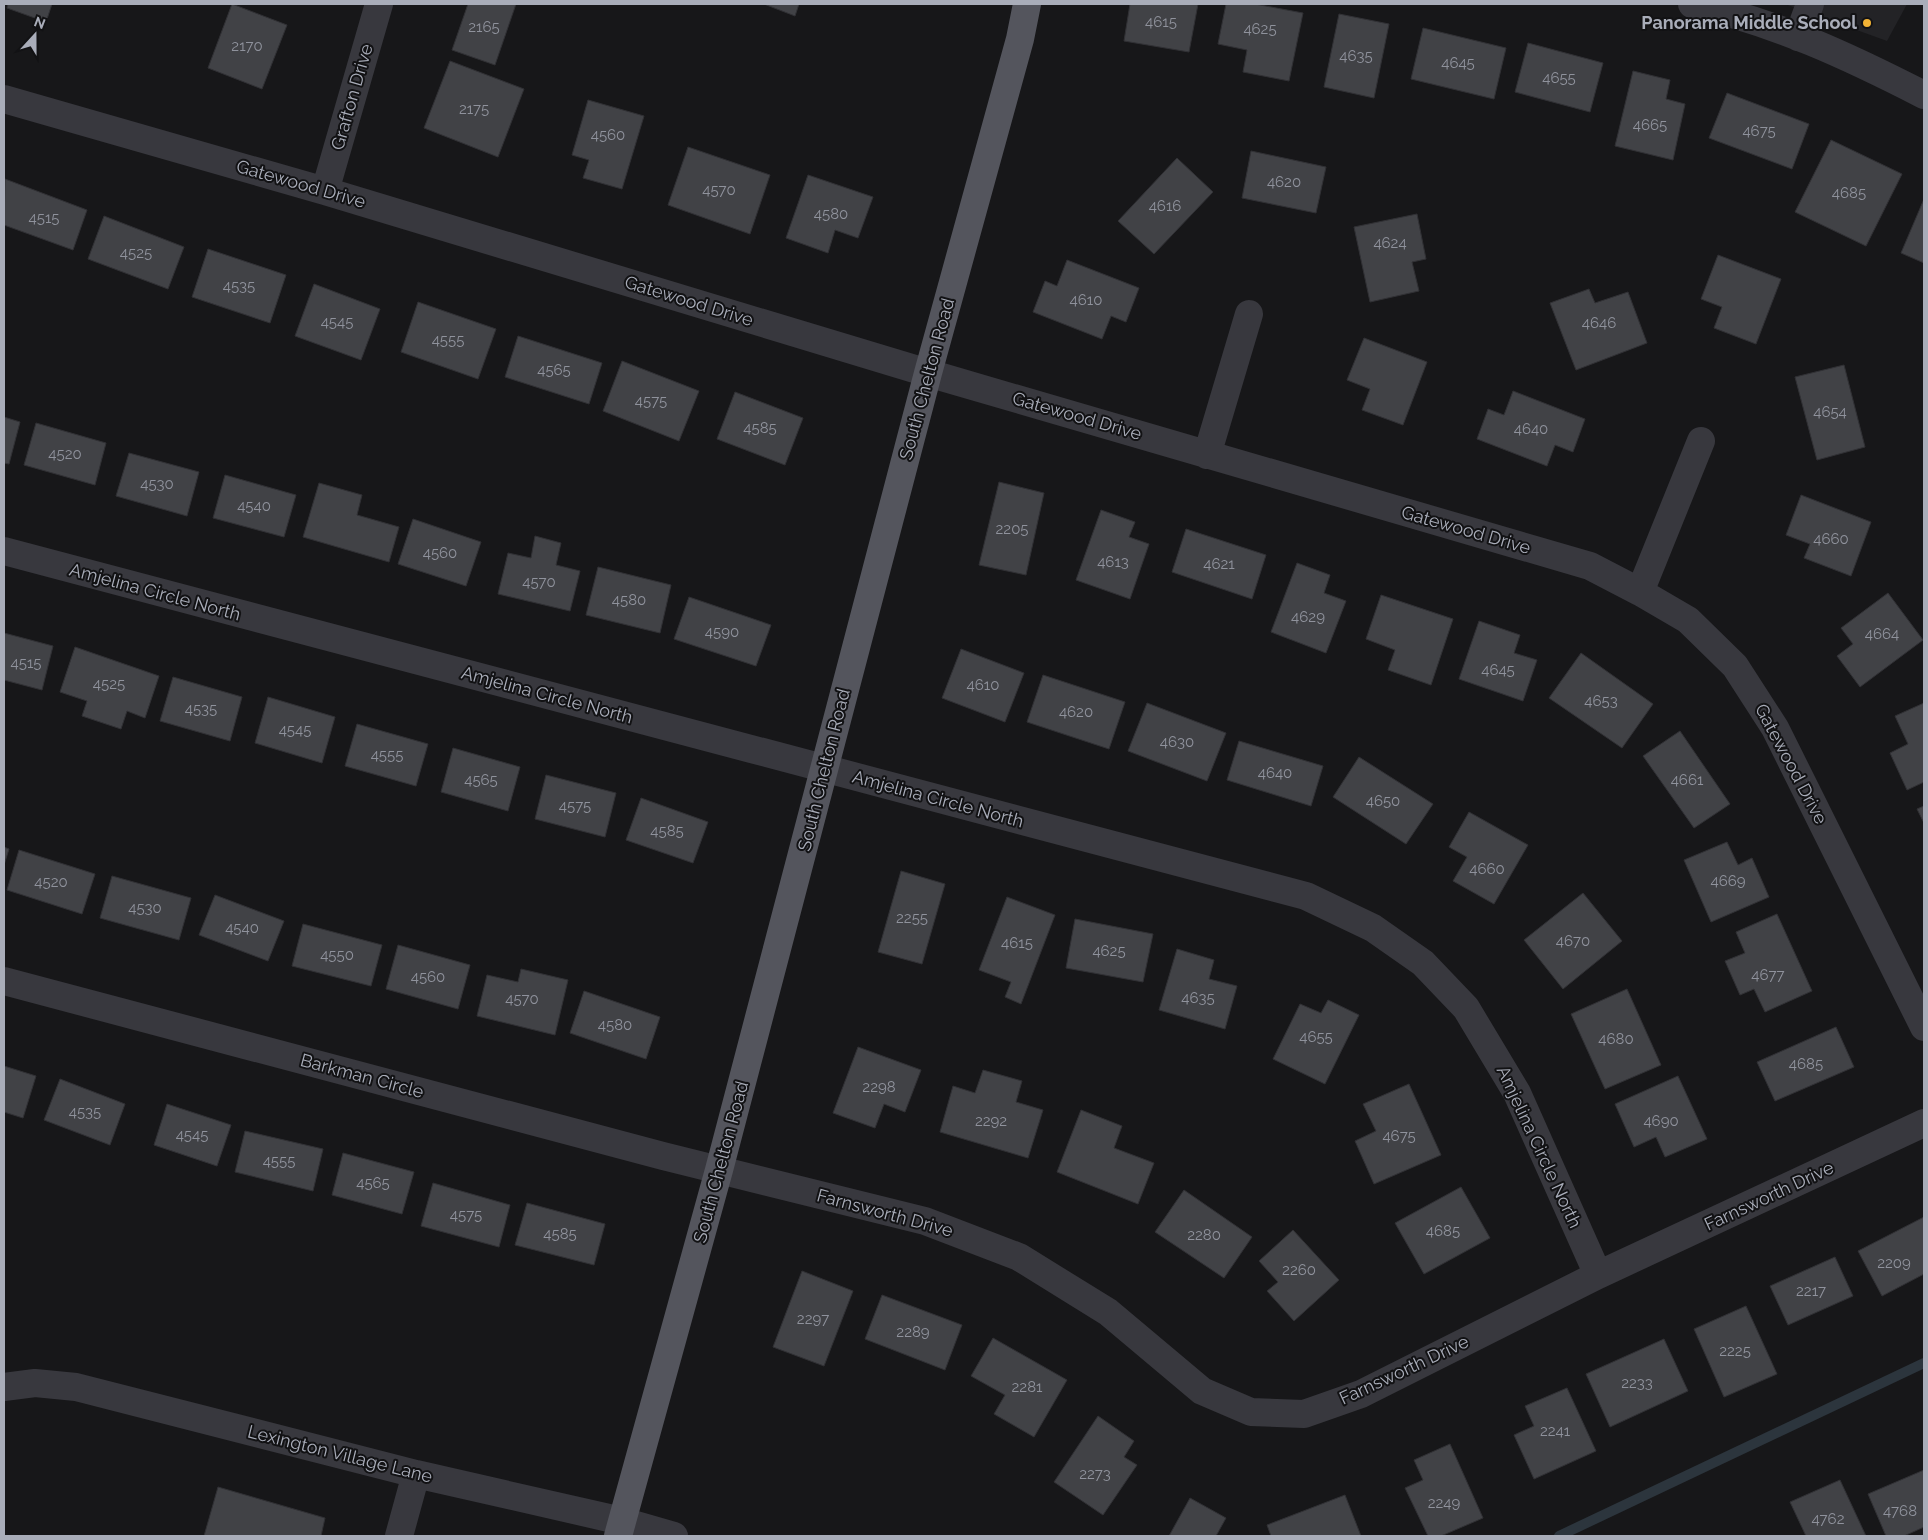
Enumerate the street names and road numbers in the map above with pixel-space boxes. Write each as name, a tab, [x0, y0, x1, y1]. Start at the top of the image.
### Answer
street label: Grafton Drive	[326, 41, 377, 152]
street label: Gatewood Drive	[234, 155, 368, 212]
street label: Gatewood Drive	[622, 271, 756, 330]
street label: South Chelton Road	[895, 296, 958, 462]
street label: Gatewood Drive	[1010, 387, 1144, 444]
street label: Gatewood Drive	[1399, 501, 1533, 558]
street label: Amjelina Circle North	[67, 559, 243, 625]
street label: Amjelina Circle North	[459, 662, 635, 728]
street label: South Chelton Road	[793, 687, 854, 853]
street label: Gatewood Drive	[1751, 700, 1832, 828]
street label: Amjelina Circle North	[850, 766, 1026, 832]
street label: Barkman Circle	[298, 1049, 426, 1102]
street label: Amjelina Circle North	[1493, 1062, 1586, 1231]
street label: South Chelton Road	[689, 1079, 752, 1245]
street label: Farnsworth Drive	[1701, 1156, 1837, 1235]
street label: Farnsworth Drive	[815, 1184, 956, 1241]
street label: Farnsworth Drive	[1336, 1330, 1472, 1409]
street label: Lexington Village Lane	[246, 1420, 435, 1487]

